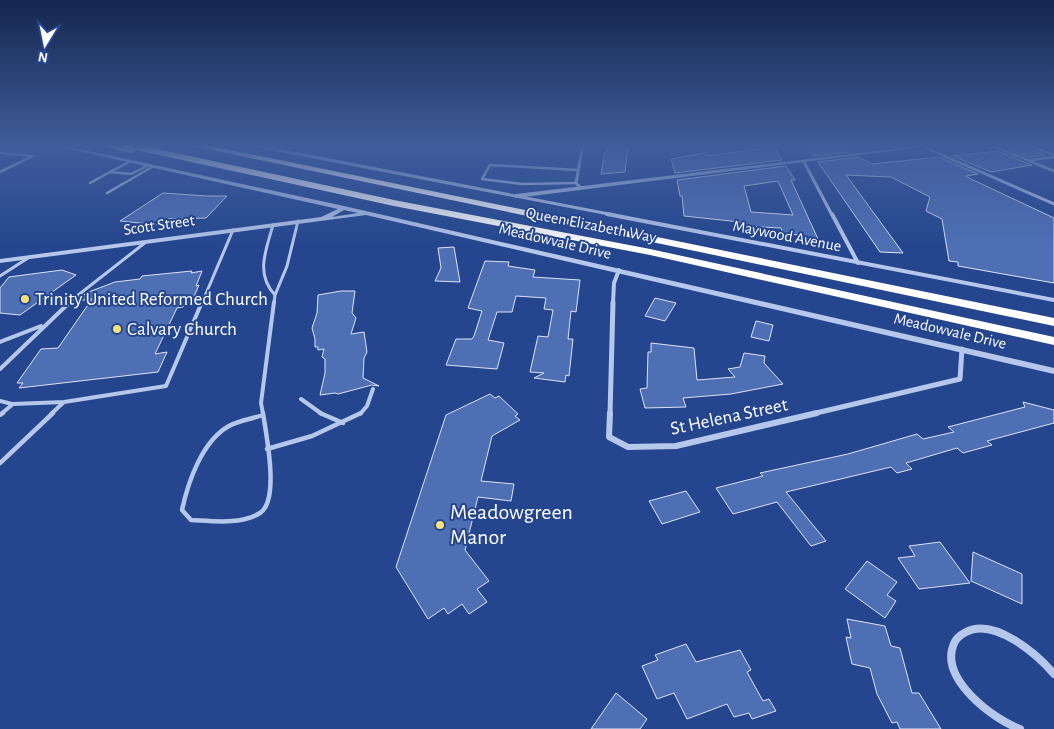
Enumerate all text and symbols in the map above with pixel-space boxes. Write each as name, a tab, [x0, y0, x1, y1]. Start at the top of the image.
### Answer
north arrow	[20, 20, 70, 70]
text: N	[37, 49, 49, 65]
street label: Queen Elizabeth Way	[524, 204, 658, 247]
street label: Scott Street	[122, 212, 196, 238]
street label: Maywood Avenue	[731, 218, 843, 255]
street label: Meadowvale Drive	[497, 220, 613, 262]
place label: Trinity United Reformed Church	[35, 290, 268, 309]
marker: Trinity United Reformed Church	[19, 293, 31, 305]
street label: Meadowvale Drive	[892, 310, 1008, 352]
place label: Calvary Church	[127, 320, 237, 339]
marker: Calvary Church	[111, 323, 123, 335]
street label: St Helena Street	[669, 395, 789, 439]
place label: Meadowgreen Manor	[450, 501, 573, 548]
marker: Meadowgreen Manor	[434, 519, 446, 531]

